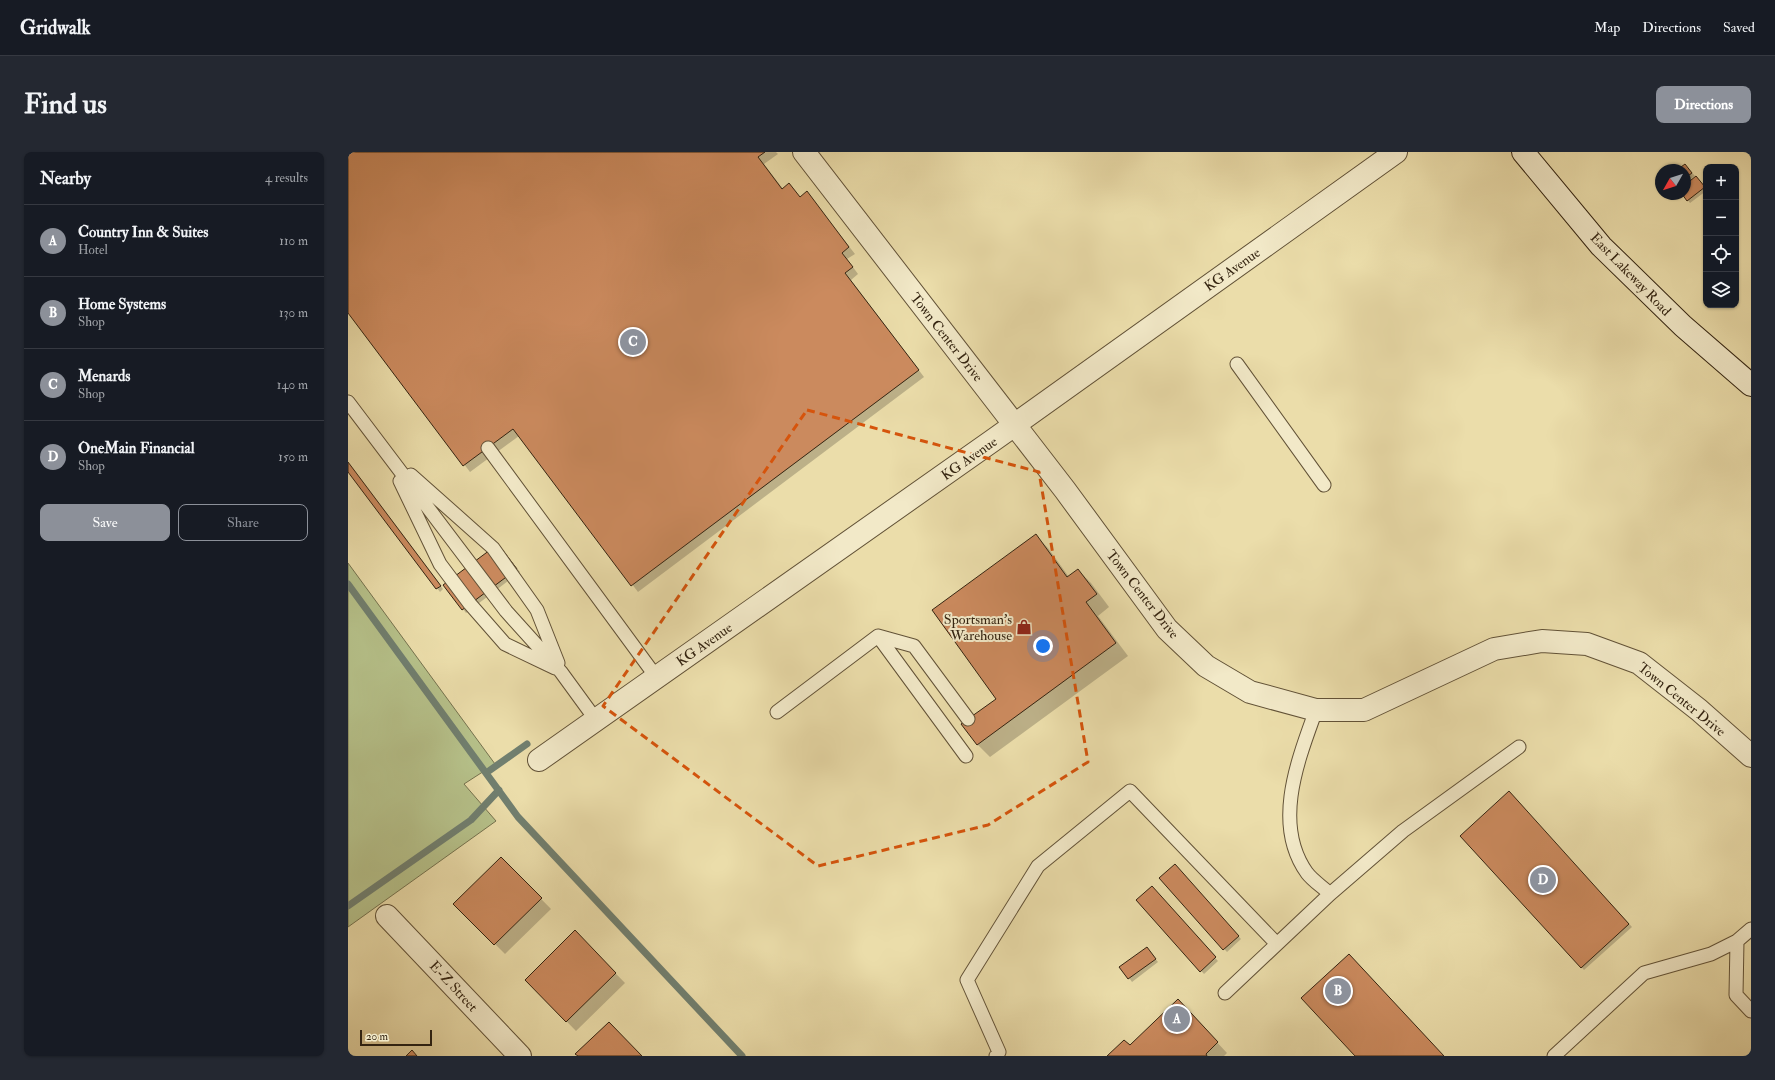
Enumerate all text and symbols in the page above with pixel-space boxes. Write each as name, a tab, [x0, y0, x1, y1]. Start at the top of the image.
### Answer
text: Gridwalk	[20, 16, 91, 40]
text: Map	[1594, 19, 1620, 36]
text: Directions	[1642, 19, 1701, 36]
text: Saved	[1723, 19, 1755, 36]
button: Directions	[1656, 86, 1751, 123]
text: Find us	[24, 87, 107, 122]
north arrow	[1655, 164, 1691, 200]
map controls	[1703, 164, 1739, 308]
button: +	[1703, 164, 1739, 200]
text: Nearby	[40, 168, 91, 189]
text: 4 results	[265, 170, 308, 186]
button: −	[1703, 200, 1739, 236]
text: Country Inn & Suites	[78, 223, 208, 242]
street label: East Lakeway Road	[1586, 229, 1675, 320]
text: A	[49, 233, 57, 249]
text: 110 m	[279, 233, 308, 249]
button: locate	[1703, 236, 1739, 272]
text: Hotel	[78, 242, 108, 258]
street label: KG Avenue	[1201, 244, 1264, 295]
button: layers	[1703, 272, 1739, 308]
street label: Town Center Drive	[907, 290, 987, 385]
text: Home Systems	[78, 295, 166, 314]
text: B	[49, 305, 57, 321]
text: 130 m	[279, 305, 308, 321]
text: Shop	[78, 314, 105, 330]
pin: C	[620, 327, 646, 357]
text: Menards	[78, 367, 130, 386]
text: C	[48, 377, 58, 393]
text: 140 m	[277, 377, 308, 393]
text: Shop	[78, 386, 105, 402]
street label: KG Avenue	[938, 433, 1001, 484]
text: OneMain Financial	[78, 439, 195, 458]
text: D	[48, 449, 58, 465]
text: 150 m	[278, 449, 308, 465]
text: Shop	[78, 458, 105, 474]
button: Save	[40, 504, 170, 541]
button: Share	[178, 504, 308, 541]
street label: Town Center Drive	[1103, 547, 1183, 642]
place label: Sportsman's Warehouse	[944, 611, 1012, 644]
shop icon: Sportsman's Warehouse	[1015, 618, 1033, 636]
street label: KG Avenue	[673, 619, 736, 670]
your location	[1033, 636, 1053, 656]
street label: Town Center Drive	[1634, 659, 1729, 740]
pin: D	[1530, 865, 1556, 895]
street label: E-Z Street	[426, 957, 482, 1016]
pin: B	[1325, 976, 1351, 1006]
pin: A	[1164, 1004, 1190, 1034]
scale bar	[360, 1028, 432, 1047]
text: 20 m	[366, 1030, 388, 1043]

